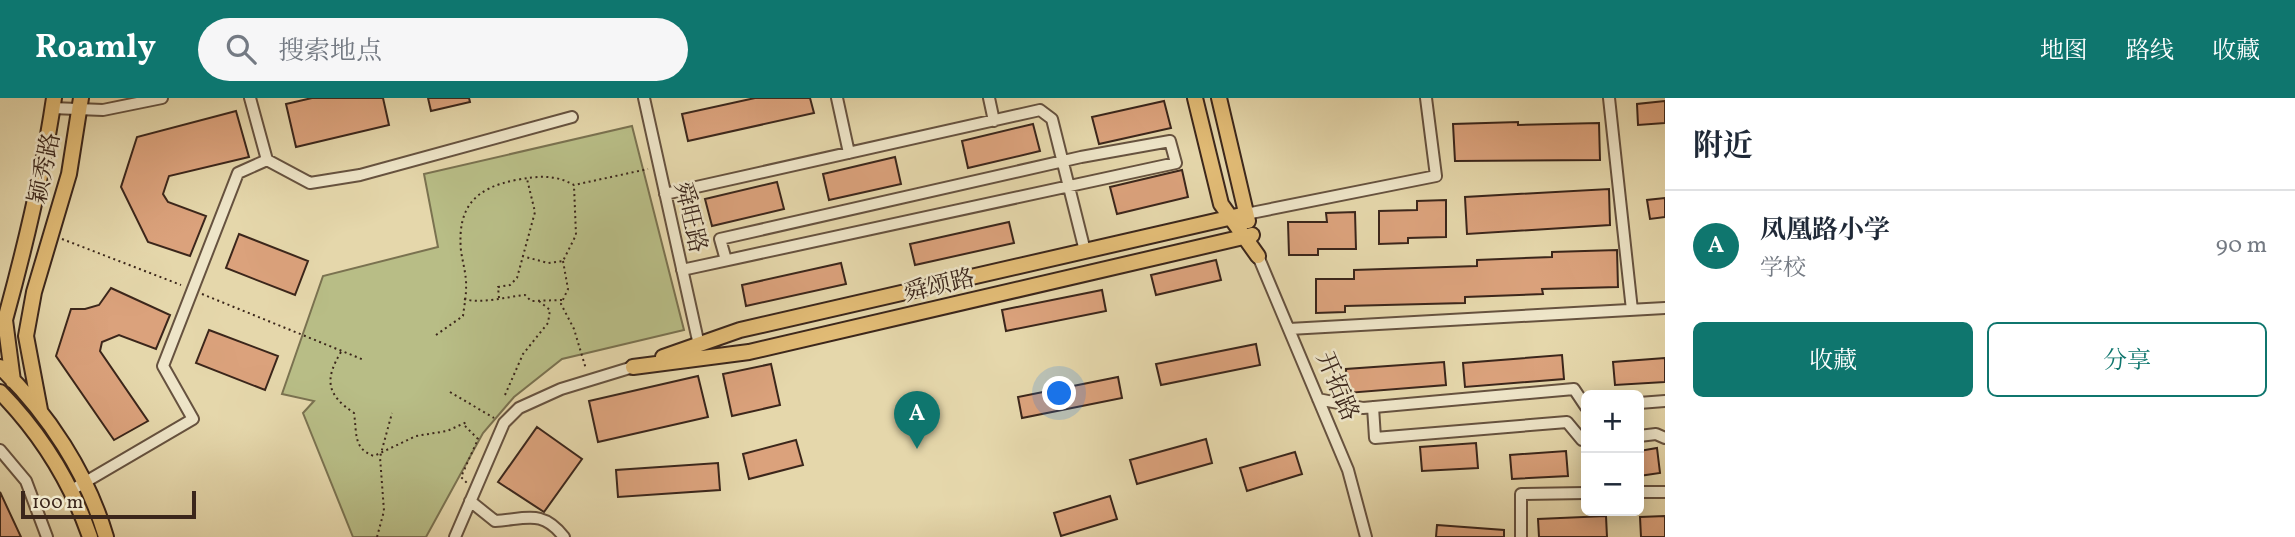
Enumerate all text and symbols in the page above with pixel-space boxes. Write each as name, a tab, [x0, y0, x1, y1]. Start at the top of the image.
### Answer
search box	[198, 18, 688, 81]
text: Roamly	[35, 26, 156, 72]
icon: search	[222, 30, 260, 68]
text: 搜索地点	[278, 34, 382, 70]
text: 地图	[2040, 35, 2088, 69]
text: 路线	[2126, 35, 2174, 69]
text: 收藏	[2212, 35, 2260, 69]
text: 附近	[1693, 126, 1753, 168]
street label: 颖秀路	[22, 130, 70, 207]
street label: 舜旺路	[664, 179, 714, 256]
text: 凤凰路小学	[1760, 213, 1890, 249]
text: A	[1708, 230, 1724, 262]
text: 90 m	[2216, 230, 2267, 262]
text: 学校	[1760, 253, 1806, 285]
street label: 舜颂路	[901, 262, 978, 312]
button: 收藏	[1693, 322, 1973, 397]
button: 分享	[1987, 322, 2267, 397]
street label: 开拓路	[1306, 347, 1366, 427]
your location	[1042, 376, 1076, 410]
map controls	[1581, 390, 1644, 516]
button: +	[1581, 390, 1644, 453]
pin: A	[894, 391, 940, 449]
button: −	[1581, 453, 1644, 516]
scale bar	[21, 488, 196, 520]
text: 100 m	[32, 490, 83, 516]

